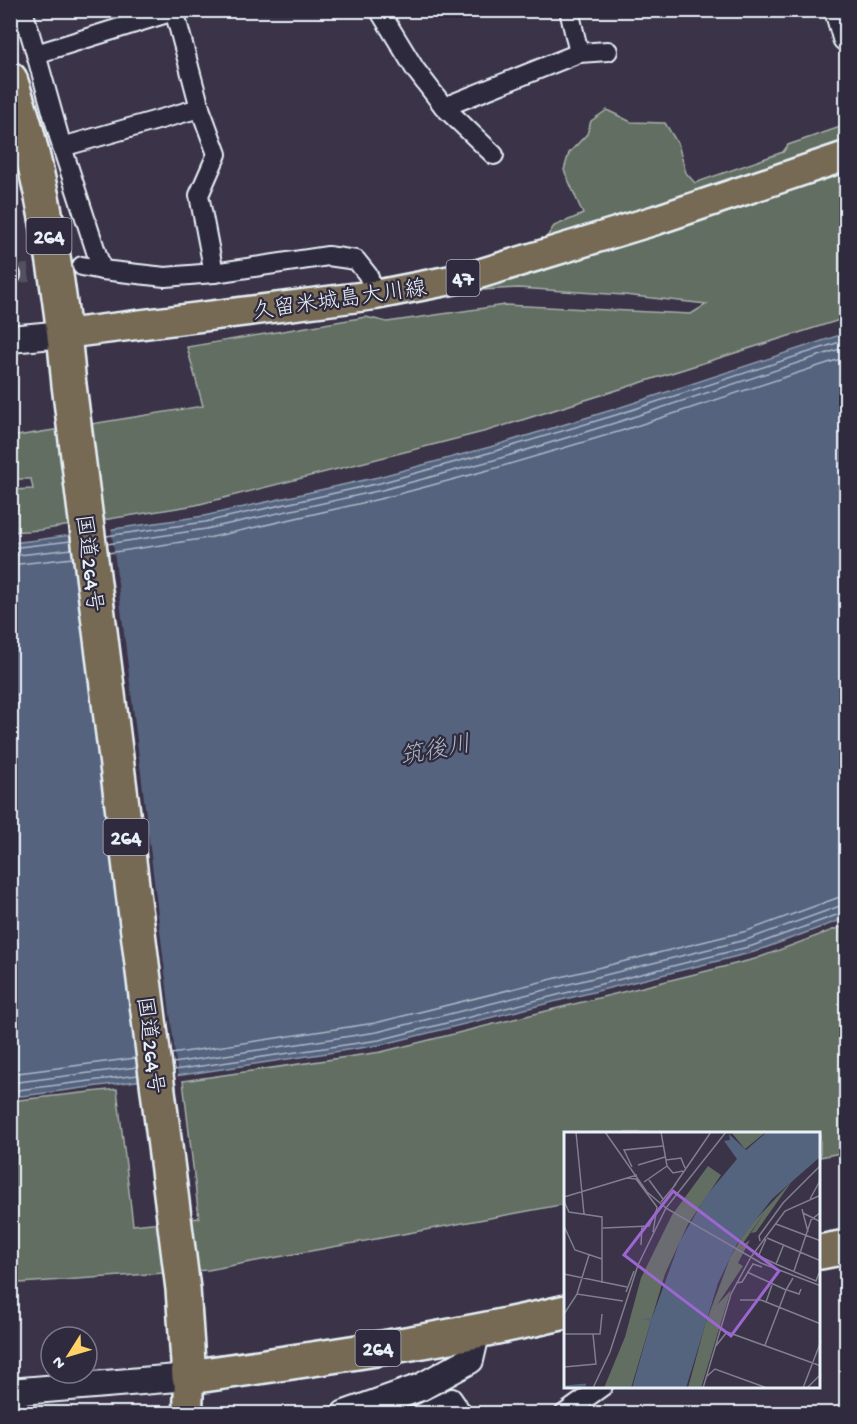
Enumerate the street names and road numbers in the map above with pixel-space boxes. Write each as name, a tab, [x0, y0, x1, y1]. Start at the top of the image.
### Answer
road number: 264	[26, 218, 72, 254]
road number: 47	[446, 260, 480, 296]
street label: 久留米城島大川線	[250, 276, 429, 327]
street label: 国道264号	[68, 513, 107, 614]
road number: 264	[104, 819, 148, 855]
street label: 国道264号	[129, 995, 168, 1096]
road number: 264	[356, 1330, 400, 1366]

